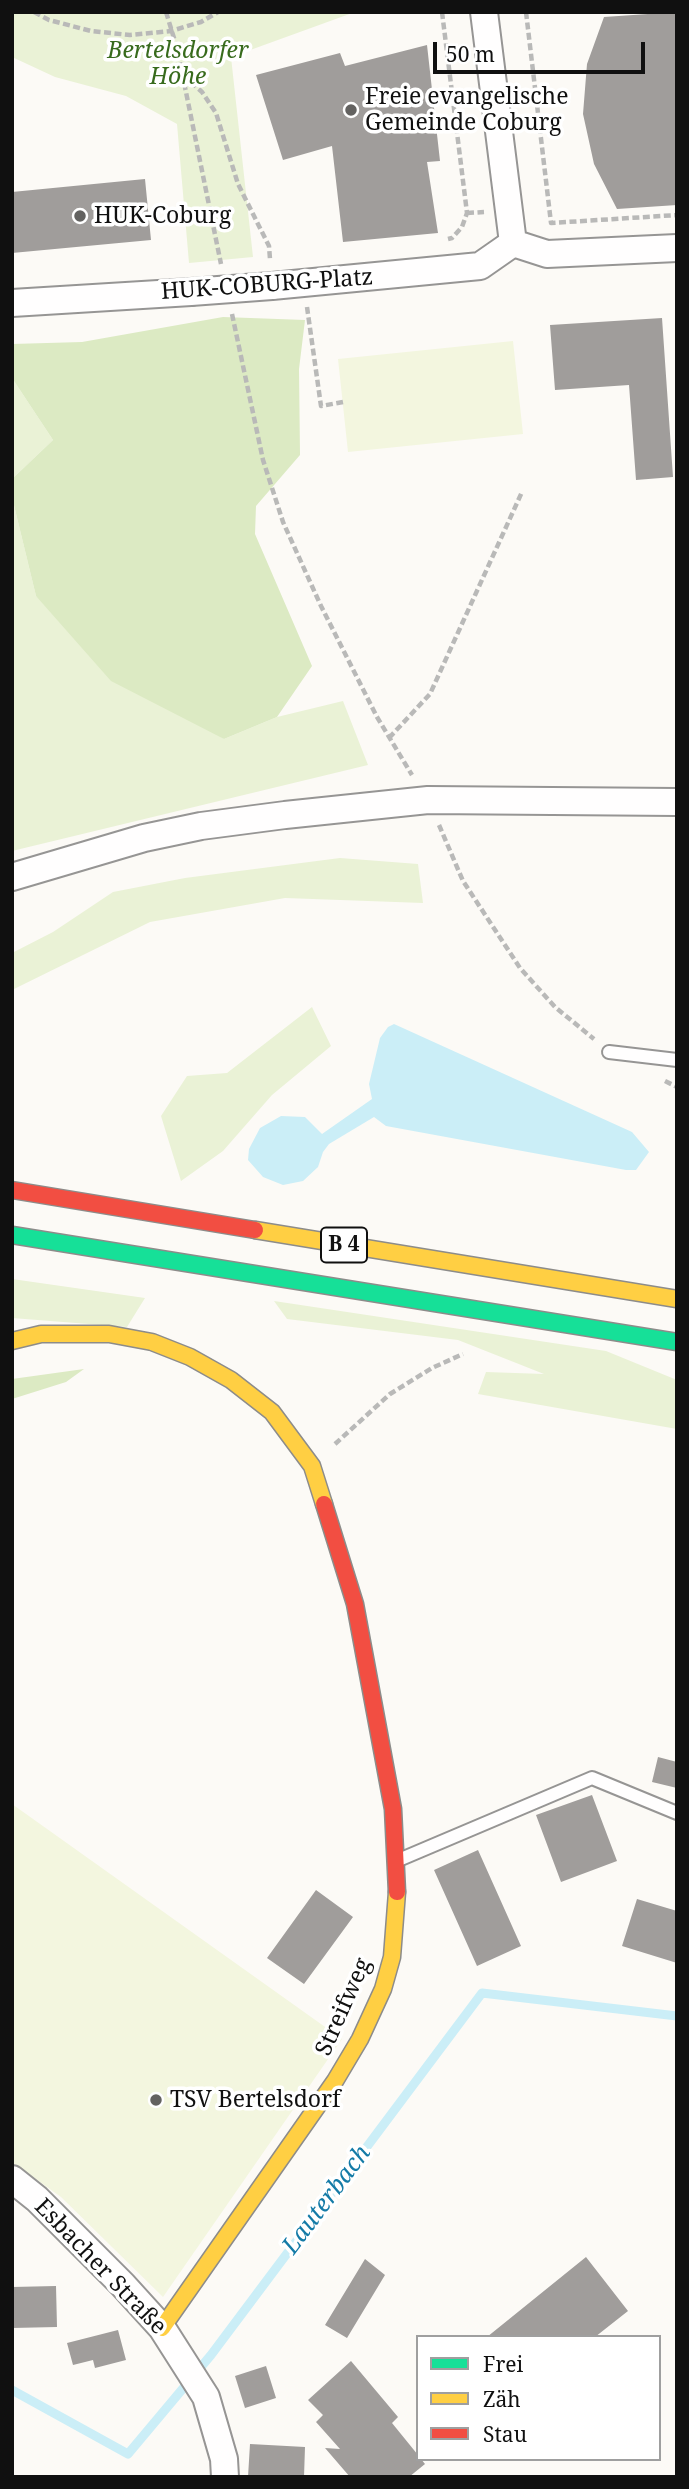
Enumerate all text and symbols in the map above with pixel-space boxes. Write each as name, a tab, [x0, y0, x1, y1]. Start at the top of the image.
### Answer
scale bar	[437, 28, 649, 72]
park label: Bertelsdorfer Höhe	[107, 37, 249, 91]
text: 50 m	[446, 40, 495, 68]
place label: Freie evangelische Gemeinde Coburg	[365, 83, 569, 137]
marker: Freie evangelische Gemeinde Coburg	[343, 102, 359, 118]
place label: HUK-Coburg	[94, 202, 231, 230]
marker: HUK-Coburg	[72, 208, 88, 224]
street label: HUK-COBURG-Platz	[160, 264, 374, 306]
road number: B 4	[321, 1228, 367, 1262]
street label: Streifweg	[310, 1954, 378, 2060]
place label: TSV Bertelsdorf	[170, 2086, 340, 2114]
marker: TSV Bertelsdorf	[148, 2092, 164, 2108]
water label: Lauterbach	[277, 2140, 377, 2260]
street label: Esbacher Straße	[28, 2193, 172, 2341]
legend	[416, 2335, 661, 2461]
text: Frei	[483, 2350, 523, 2378]
text: Zäh	[483, 2385, 521, 2413]
text: Stau	[483, 2420, 527, 2448]

